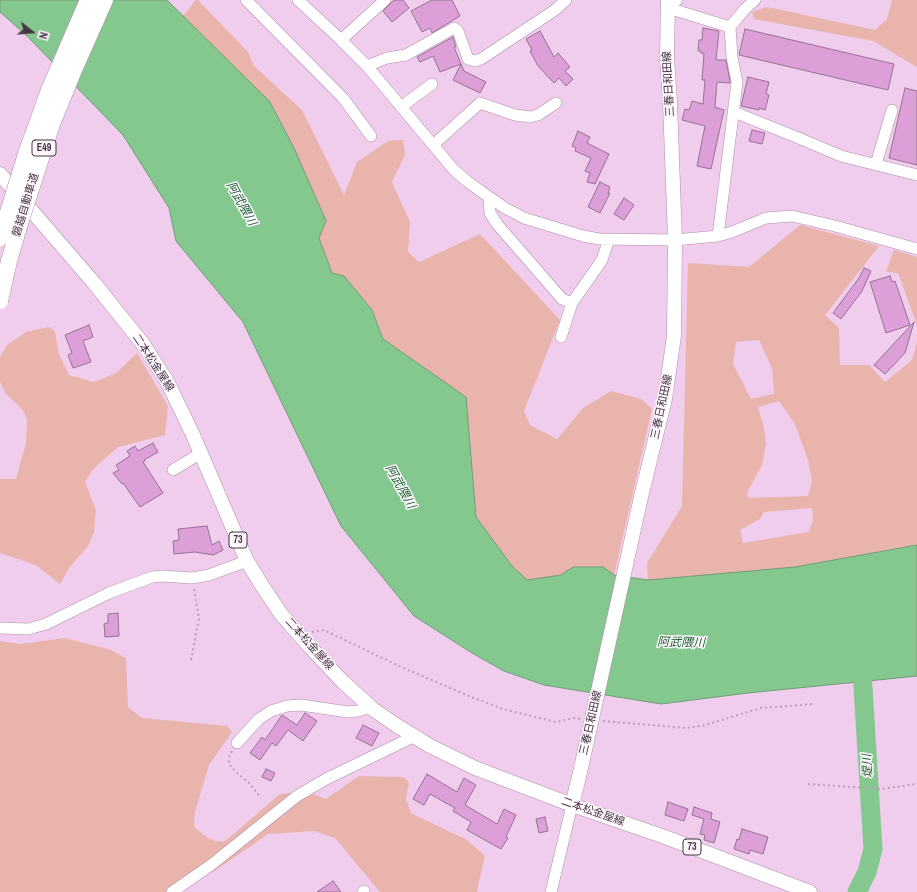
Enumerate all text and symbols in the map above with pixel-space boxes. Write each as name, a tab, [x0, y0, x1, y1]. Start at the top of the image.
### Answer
north arrow	[12, 12, 52, 52]
text: N	[36, 30, 51, 41]
street label: 三春日和田線	[661, 51, 677, 117]
road number: E49	[32, 140, 56, 156]
street label: 磐越自動車道	[10, 172, 42, 238]
water label: 阿武隈川	[223, 180, 259, 228]
street label: 二本松金屋線	[129, 332, 177, 394]
street label: 三春日和田線	[649, 373, 675, 441]
water label: 阿武隈川	[382, 463, 418, 511]
road number: 73	[229, 532, 247, 548]
street label: 二本松金屋線	[282, 615, 336, 673]
water label: 阿武隈川	[657, 635, 705, 651]
street label: 三春日和田線	[577, 689, 605, 757]
water label: 堤川	[860, 754, 876, 778]
street label: 二本松金屋線	[560, 795, 626, 829]
road number: 73	[683, 839, 701, 855]

